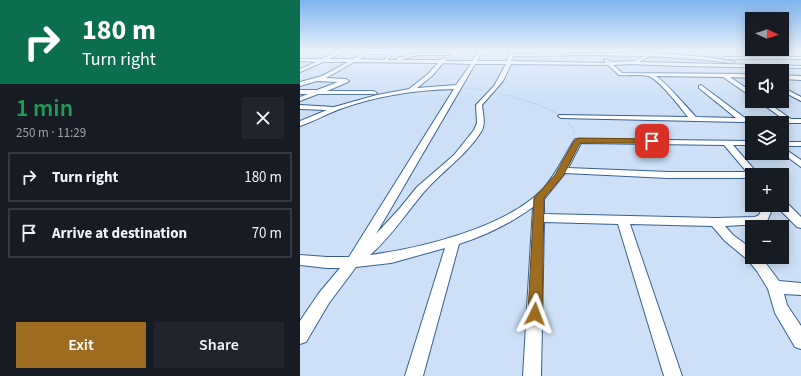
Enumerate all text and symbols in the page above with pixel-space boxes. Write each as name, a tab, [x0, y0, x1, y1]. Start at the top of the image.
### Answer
text: 180 m	[82, 10, 156, 50]
north arrow	[745, 12, 789, 56]
map controls	[745, 12, 789, 264]
icon: right	[16, 16, 68, 68]
text: Turn right	[82, 47, 156, 72]
button: sound	[745, 64, 789, 108]
text: 1 min	[16, 91, 73, 126]
button: close	[242, 97, 284, 139]
button: layers	[745, 116, 789, 160]
text: 250 m · 11:29	[16, 124, 86, 142]
pin	[635, 124, 669, 158]
icon: arrive	[641, 130, 663, 152]
icon: right	[18, 166, 40, 188]
text: Turn right	[52, 167, 118, 188]
text: 180 m	[244, 167, 282, 188]
button: +	[745, 168, 789, 212]
button: −	[745, 220, 789, 264]
icon: arrive	[18, 222, 40, 244]
text: Arrive at destination	[52, 223, 187, 244]
text: 70 m	[252, 223, 282, 244]
position arrow	[514, 293, 556, 335]
button: Exit	[16, 322, 146, 368]
button: Share	[154, 322, 284, 368]

